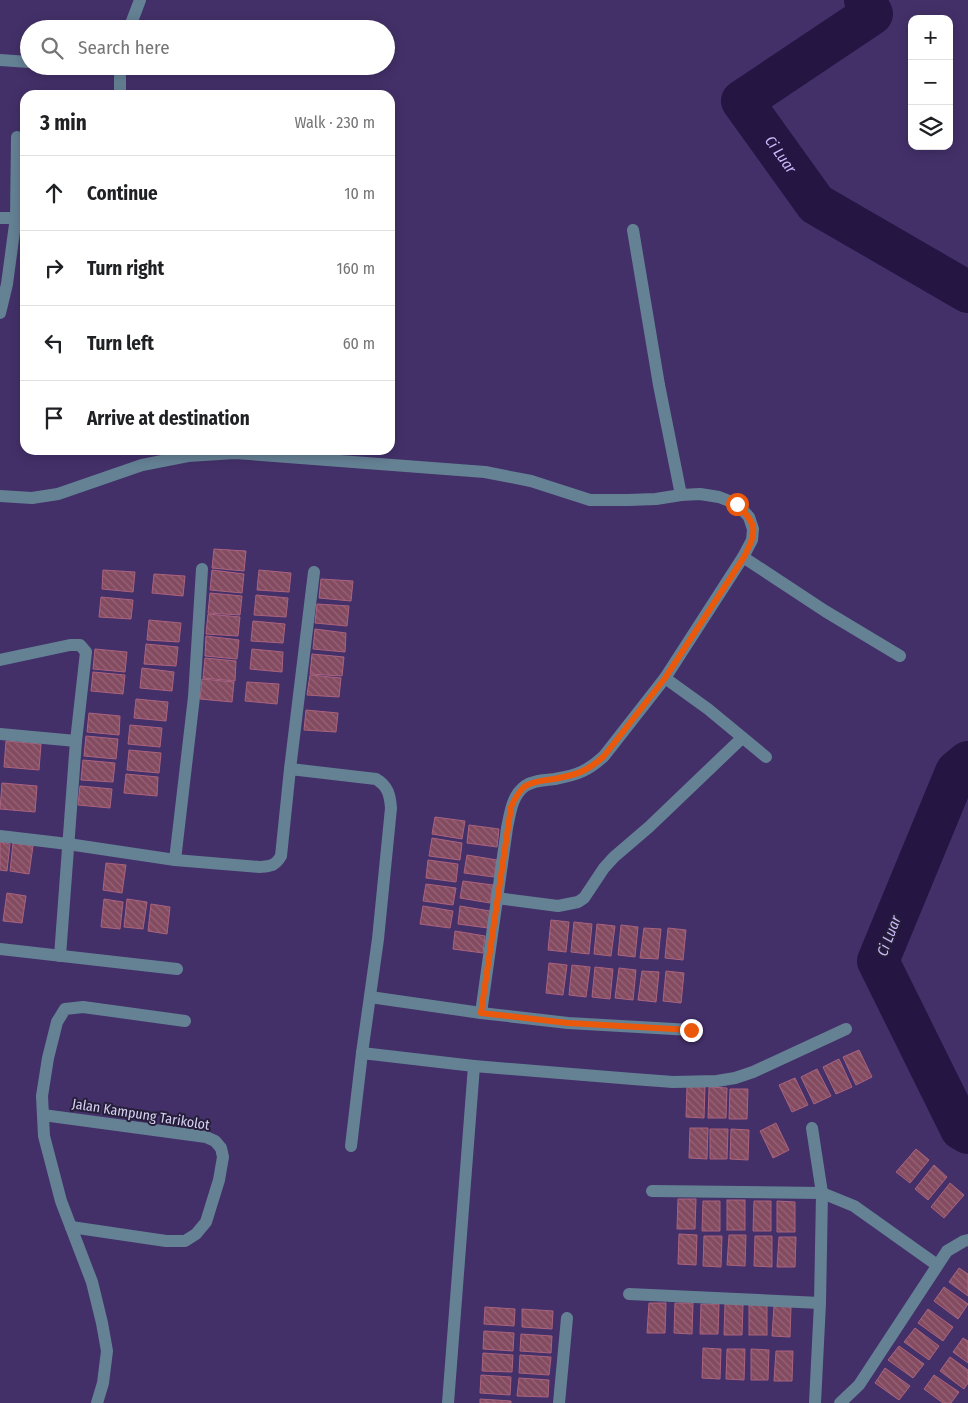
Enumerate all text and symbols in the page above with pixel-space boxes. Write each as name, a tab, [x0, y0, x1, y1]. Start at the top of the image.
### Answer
map controls	[908, 15, 953, 150]
button: +	[908, 15, 953, 60]
search box	[20, 20, 395, 75]
icon: search	[38, 34, 66, 62]
text: Search here	[78, 36, 170, 59]
button: −	[908, 60, 953, 105]
button: layers	[908, 105, 953, 150]
text: 3 min	[40, 110, 87, 136]
text: Walk · 230 m	[295, 113, 375, 132]
water label: Ci Luar	[761, 132, 800, 177]
icon: ahead	[40, 179, 68, 207]
text: Continue	[87, 182, 158, 205]
text: 10 m	[344, 184, 375, 203]
icon: right	[40, 254, 68, 282]
text: Turn right	[87, 257, 164, 280]
text: 160 m	[336, 259, 375, 278]
icon: left	[40, 329, 68, 357]
text: Turn left	[87, 332, 154, 355]
text: 60 m	[343, 334, 375, 353]
icon: arrive	[40, 404, 68, 432]
text: Arrive at destination	[87, 407, 250, 430]
route start	[726, 493, 749, 516]
water label: Ci Luar	[873, 912, 905, 959]
route end	[680, 1019, 703, 1042]
street label: Jalan Kampung Tarikolot	[71, 1095, 211, 1134]

